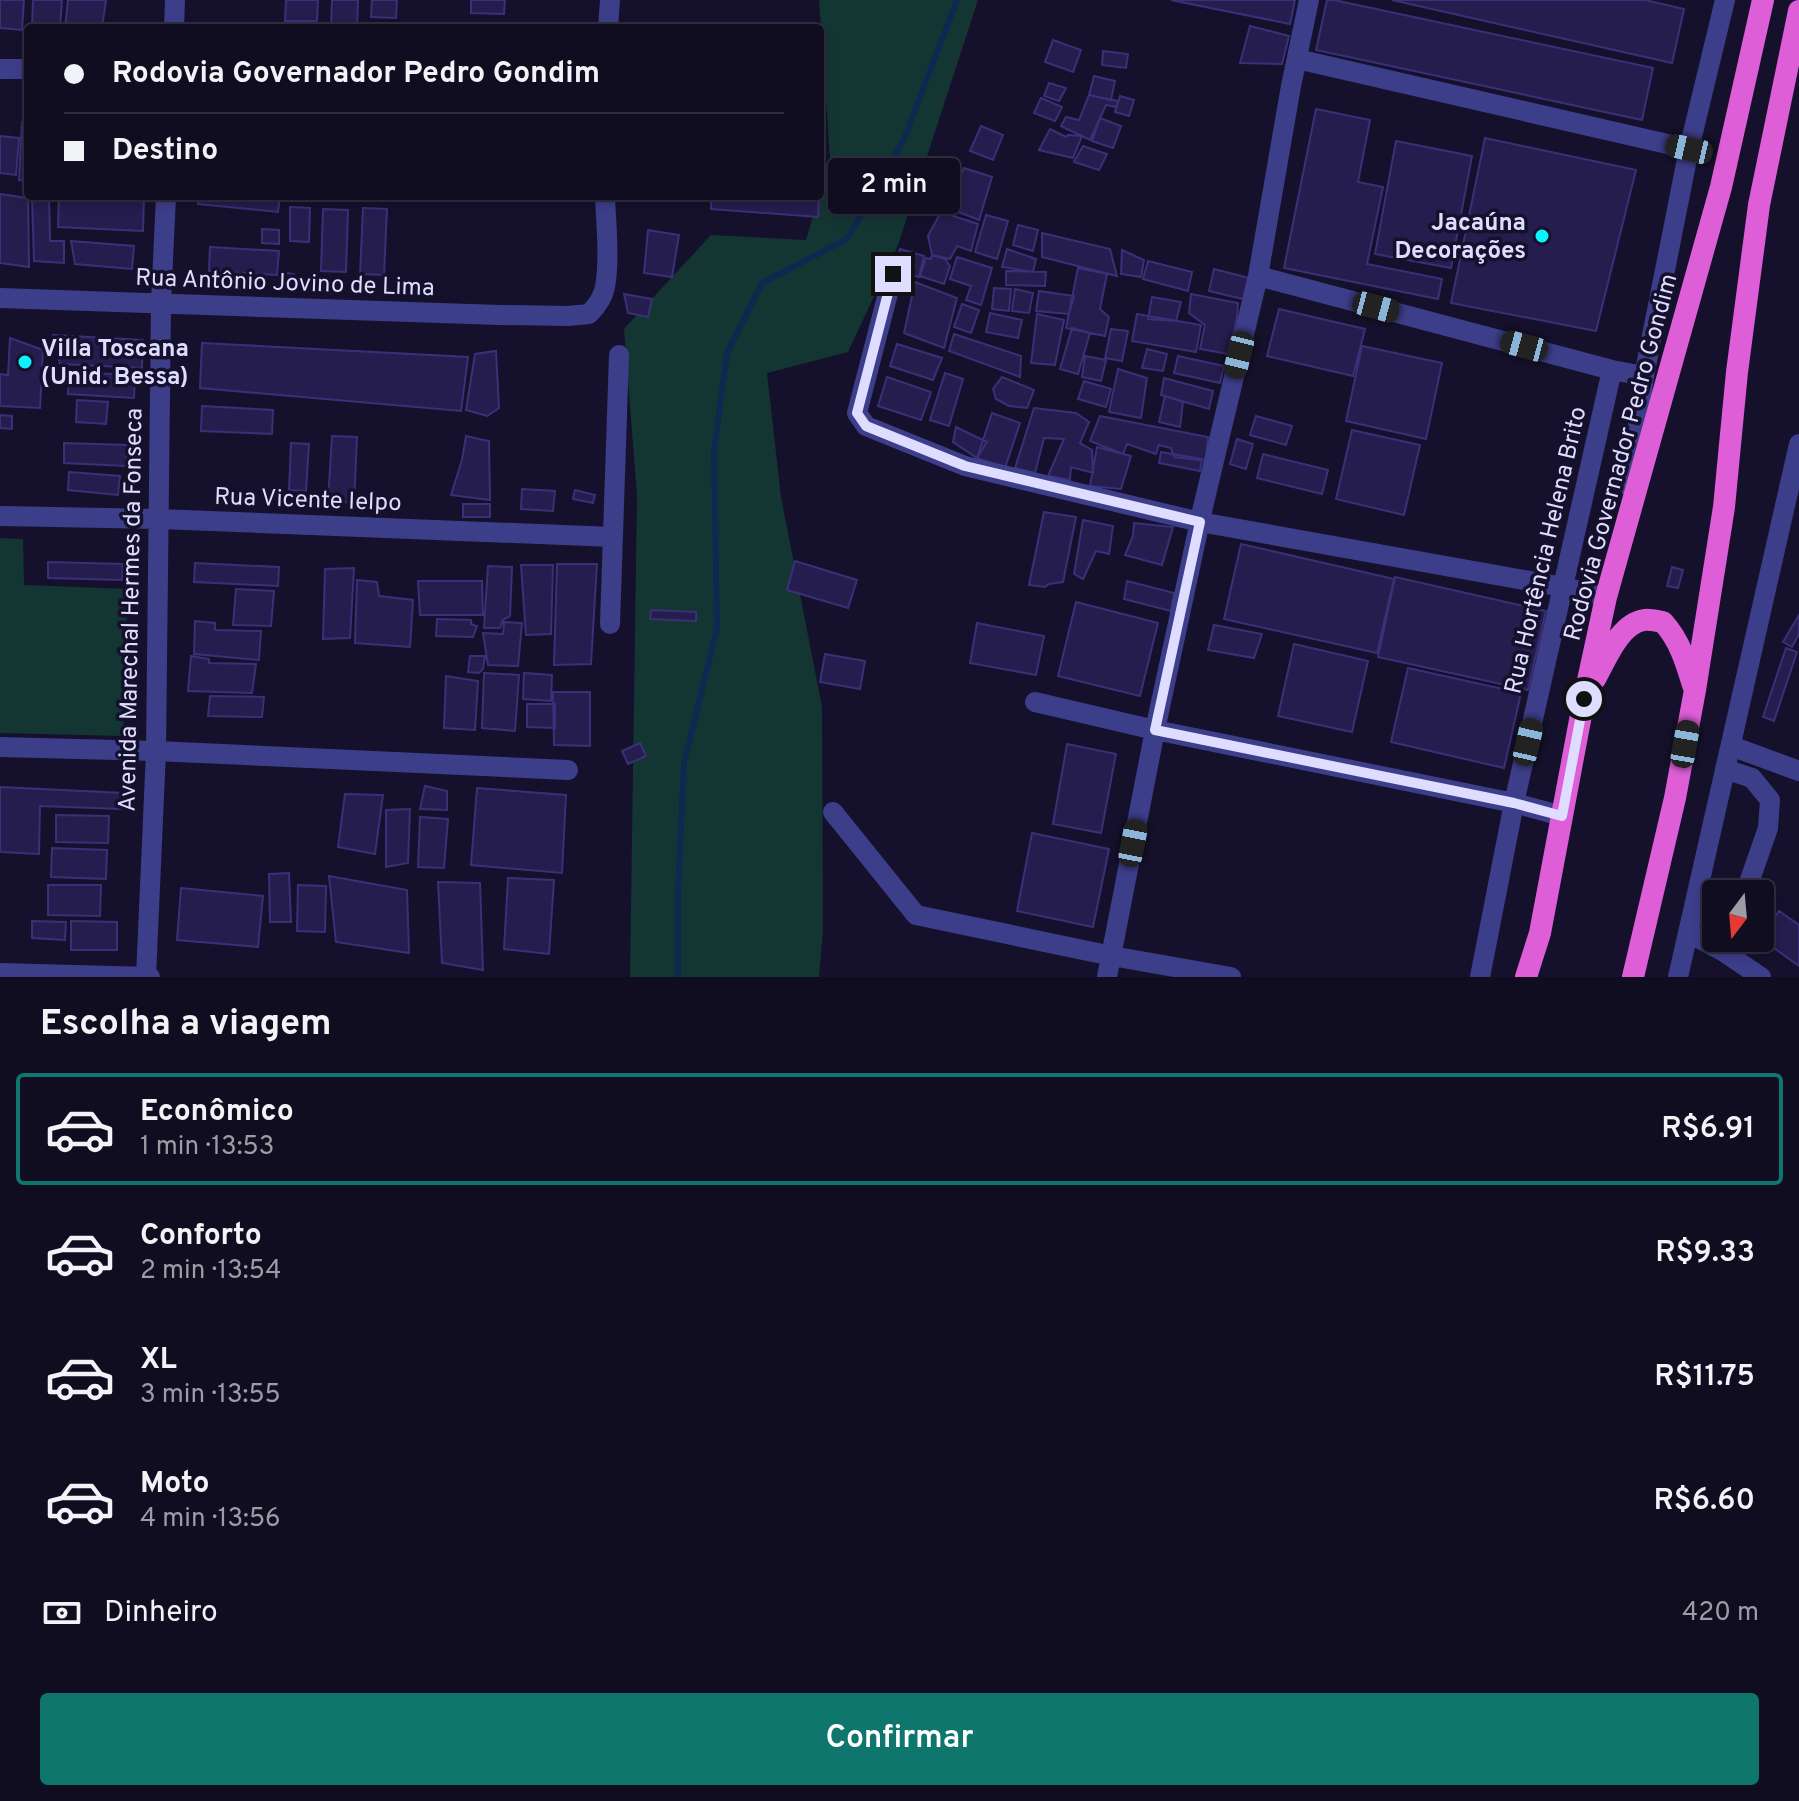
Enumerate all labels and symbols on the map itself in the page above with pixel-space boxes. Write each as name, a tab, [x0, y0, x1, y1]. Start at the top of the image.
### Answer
car	[1663, 132, 1715, 166]
callout: 2 min	[827, 158, 959, 214]
place label: Jacaúna Decorações	[1394, 209, 1526, 267]
marker: Jacaúna Decorações	[1533, 227, 1551, 245]
route end	[875, 256, 911, 292]
street label: Rua Antônio Jovino de Lima	[135, 264, 435, 304]
street label: Rodovia Governador Pedro Gondim	[1558, 271, 1685, 644]
car	[1350, 289, 1402, 325]
car	[1498, 328, 1550, 364]
car	[1222, 329, 1256, 381]
place label: Villa Toscana (Unid. Bessa)	[41, 335, 189, 393]
marker: Villa Toscana (Unid. Bessa)	[16, 353, 34, 371]
street label: Rua Hortência Helena Brito	[1499, 404, 1595, 697]
street label: Avenida Marechal Hermes da Fonseca	[113, 408, 151, 812]
street label: Rua Vicente Ielpo	[214, 483, 402, 519]
route start	[1566, 681, 1602, 717]
car	[1511, 716, 1545, 768]
car	[1669, 718, 1701, 770]
car	[1117, 817, 1149, 869]
north arrow	[1702, 880, 1774, 952]

